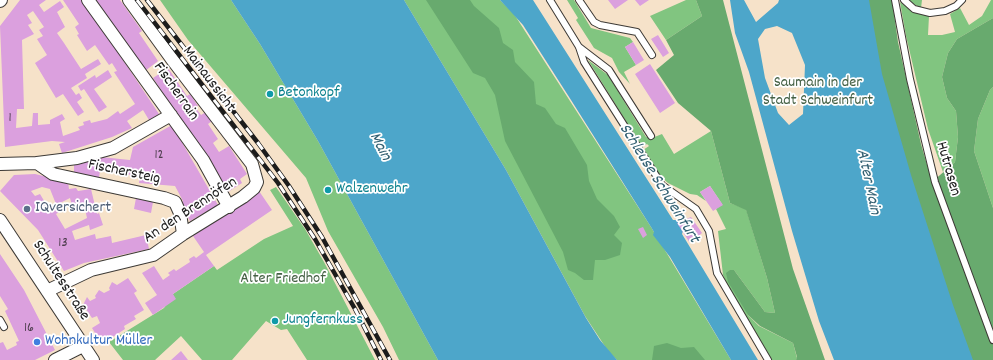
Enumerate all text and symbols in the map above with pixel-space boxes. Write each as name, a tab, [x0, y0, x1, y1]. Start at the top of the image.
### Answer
street label: Mainaussicht	[177, 43, 239, 117]
street label: Fischerrain	[148, 59, 202, 125]
park label: Saumain in der Stadt Schweinfurt	[763, 74, 873, 112]
place label: Betonkopf	[278, 84, 340, 104]
marker: Betonkopf	[265, 89, 275, 99]
house number: 1	[8, 111, 12, 127]
water label: Schleuse Schweinfurt	[613, 121, 703, 247]
water label: Main	[363, 129, 395, 165]
street label: Hutrasen	[930, 140, 964, 198]
house number: 12	[154, 148, 164, 164]
water label: Alter Main	[850, 148, 884, 216]
street label: Fischersteig	[86, 156, 162, 190]
street label: An den Brennöfen	[141, 174, 241, 248]
place label: Walzenwehr	[336, 180, 408, 200]
marker: Walzenwehr	[323, 185, 333, 195]
place label: IQversichert	[35, 199, 111, 219]
marker: IQversichert	[22, 204, 32, 214]
house number: 13	[58, 236, 68, 252]
street label: Schultesstraße	[27, 237, 93, 325]
park label: Alter Friedhof	[240, 270, 326, 290]
place label: Jungfernkuss	[283, 311, 363, 331]
marker: Jungfernkuss	[270, 316, 280, 326]
house number: 16	[24, 321, 34, 337]
place label: Wohnkultur Müller	[45, 332, 153, 352]
marker: Wohnkultur Müller	[32, 337, 42, 347]

